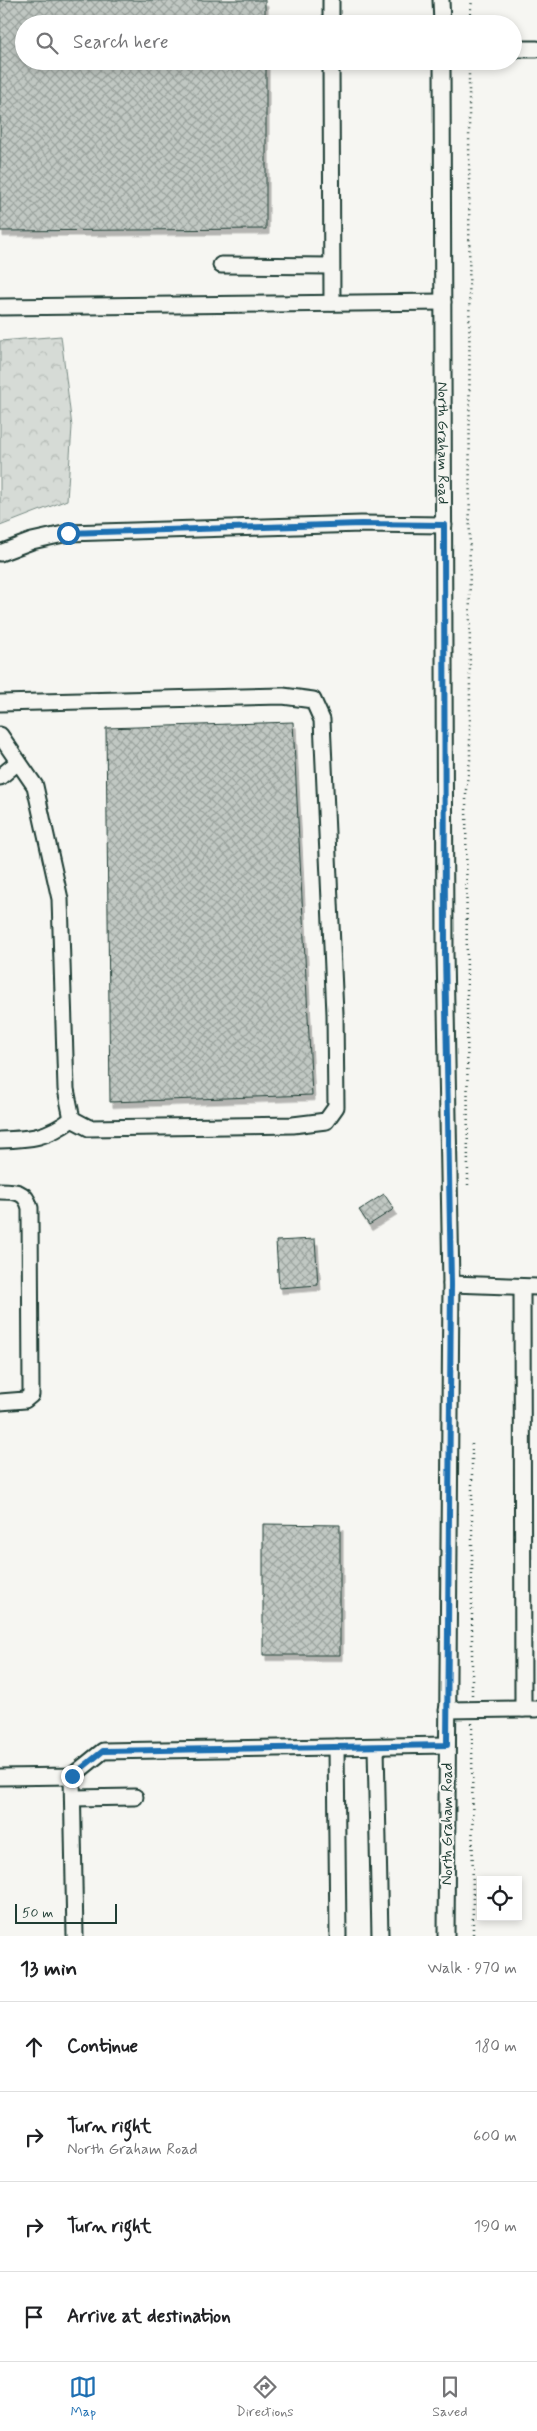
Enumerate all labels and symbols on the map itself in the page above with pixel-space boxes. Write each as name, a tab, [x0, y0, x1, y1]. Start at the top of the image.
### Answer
street label: North Graham Road	[432, 382, 452, 504]
route start	[57, 522, 80, 545]
street label: North Graham Road	[438, 1763, 458, 1885]
route end	[61, 1765, 84, 1788]
scale bar	[15, 1901, 118, 1924]

